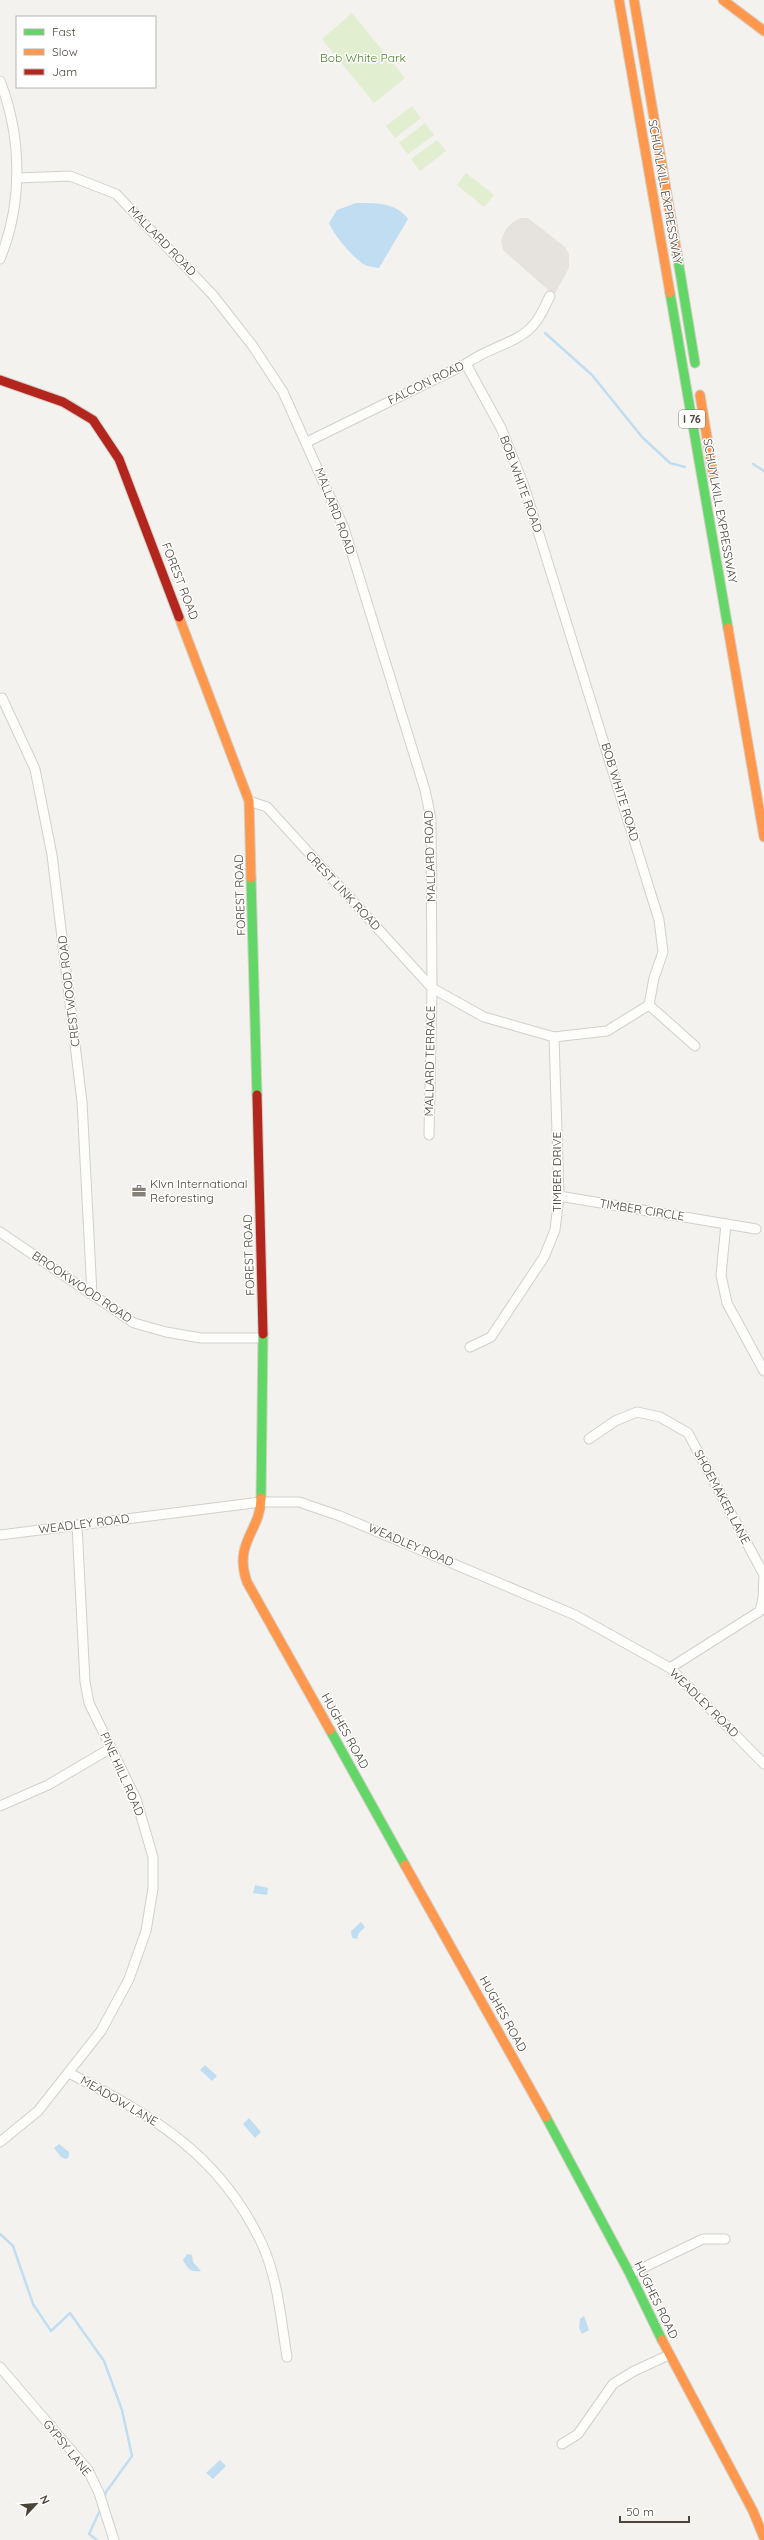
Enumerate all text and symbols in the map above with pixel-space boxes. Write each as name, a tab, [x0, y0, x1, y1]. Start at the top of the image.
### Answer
legend	[16, 16, 156, 88]
text: Fast	[52, 24, 76, 39]
text: Slow	[52, 44, 78, 59]
park label: Bob White Park	[320, 50, 406, 65]
text: Jam	[52, 64, 77, 79]
street label: SCHUYLKILL EXPRESSWAY	[645, 118, 686, 266]
street label: MALLARD ROAD	[125, 202, 200, 279]
street label: FALCON ROAD	[385, 357, 467, 407]
road number: I 76	[679, 410, 705, 428]
street label: BOB WHITE ROAD	[497, 433, 546, 535]
street label: SCHUYLKILL EXPRESSWAY	[700, 437, 741, 585]
street label: MALLARD ROAD	[312, 465, 359, 557]
street label: FOREST ROAD	[159, 540, 202, 622]
street label: BOB WHITE ROAD	[598, 741, 643, 843]
street label: MALLARD ROAD	[420, 810, 439, 902]
street label: CREST LINK ROAD	[303, 848, 384, 934]
street label: FOREST ROAD	[231, 854, 248, 936]
street label: CRESTWOOD ROAD	[54, 934, 83, 1048]
street label: MALLARD TERRACE	[421, 1005, 438, 1116]
street label: TIMBER DRIVE	[549, 1132, 564, 1212]
place label: Klvn International Reforesting	[150, 1176, 248, 1205]
office icon: Klvn International Reforesting	[131, 1183, 147, 1199]
street label: TIMBER CIRCLE	[598, 1195, 686, 1224]
street label: FOREST ROAD	[240, 1214, 257, 1296]
street label: BROOKWOOD ROAD	[29, 1248, 135, 1326]
street label: SHOEMAKER LANE	[691, 1447, 754, 1547]
street label: WEADLEY ROAD	[38, 1510, 131, 1537]
street label: WEADLEY ROAD	[366, 1520, 457, 1569]
street label: WEADLEY ROAD	[667, 1665, 742, 1741]
street label: HUGHES ROAD	[318, 1690, 373, 1772]
street label: PINE HILL ROAD	[97, 1730, 148, 1818]
street label: HUGHES ROAD	[476, 1973, 531, 2055]
street label: MEADOW LANE	[78, 2072, 161, 2129]
street label: HUGHES ROAD	[631, 2259, 682, 2341]
street label: GYPSY LANE	[40, 2416, 95, 2479]
north arrow	[16, 2484, 56, 2524]
text: N	[37, 2493, 53, 2506]
scale bar	[620, 2498, 689, 2524]
text: 50 m	[626, 2504, 654, 2519]

